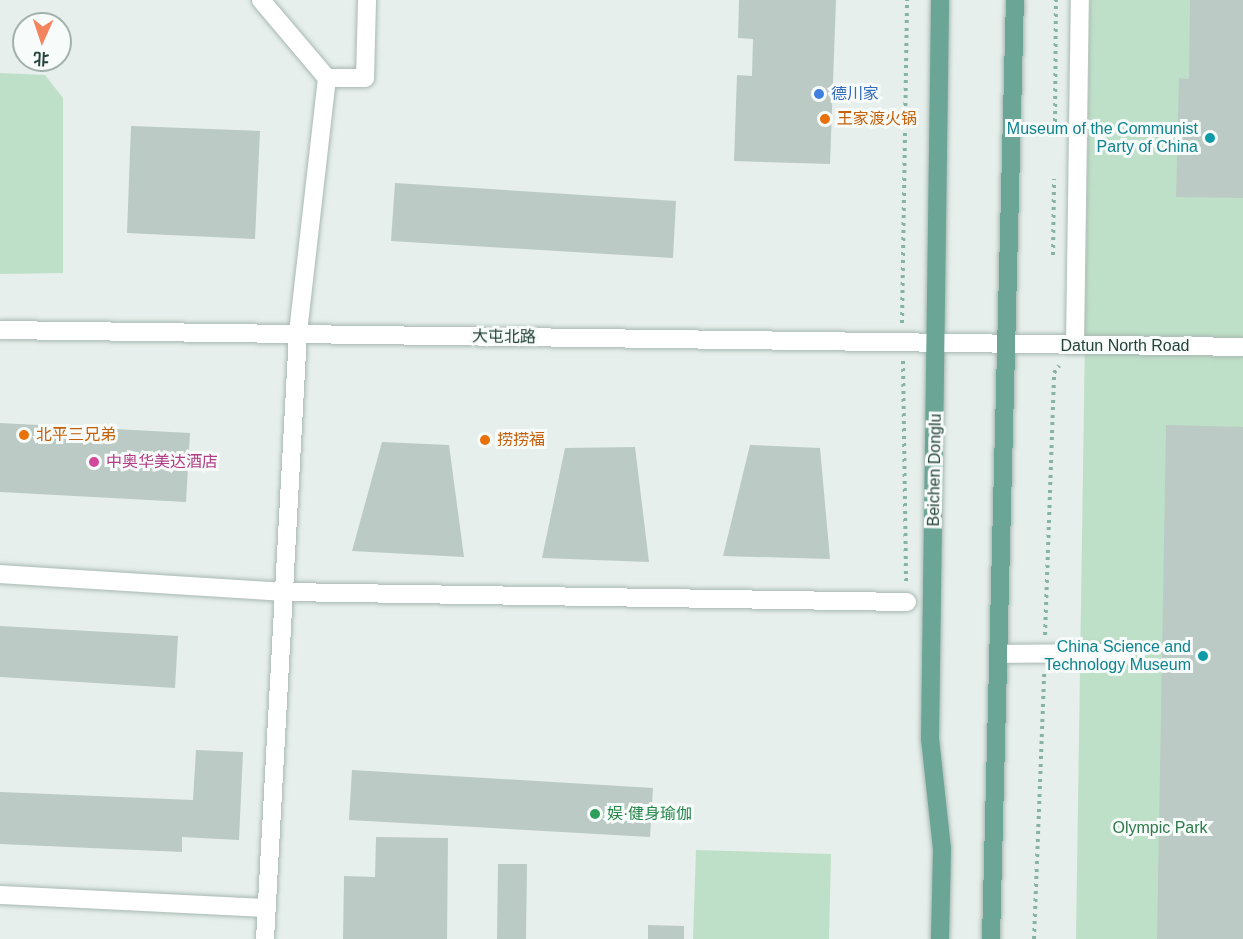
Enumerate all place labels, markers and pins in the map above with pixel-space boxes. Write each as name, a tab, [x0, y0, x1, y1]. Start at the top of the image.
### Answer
place label: 德川家	[831, 84, 879, 104]
marker: 德川家	[812, 87, 826, 101]
place label: 王家渡火锅	[837, 109, 917, 129]
marker: 王家渡火锅	[818, 112, 832, 126]
place label: Museum of the Communist Party of China	[1007, 119, 1198, 157]
marker: Museum of the Communist Party of China	[1203, 131, 1217, 145]
place label: 北平三兄弟	[36, 425, 116, 445]
marker: 北平三兄弟	[17, 428, 31, 442]
place label: 捞捞福	[497, 430, 545, 450]
marker: 捞捞福	[478, 433, 492, 447]
place label: 中奥华美达酒店	[106, 452, 218, 472]
marker: 中奥华美达酒店	[87, 455, 101, 469]
place label: China Science and Technology Museum	[1044, 637, 1191, 675]
marker: China Science and Technology Museum	[1196, 649, 1210, 663]
place label: 娱·健身瑜伽	[607, 804, 692, 824]
marker: 娱·健身瑜伽	[588, 807, 602, 821]

